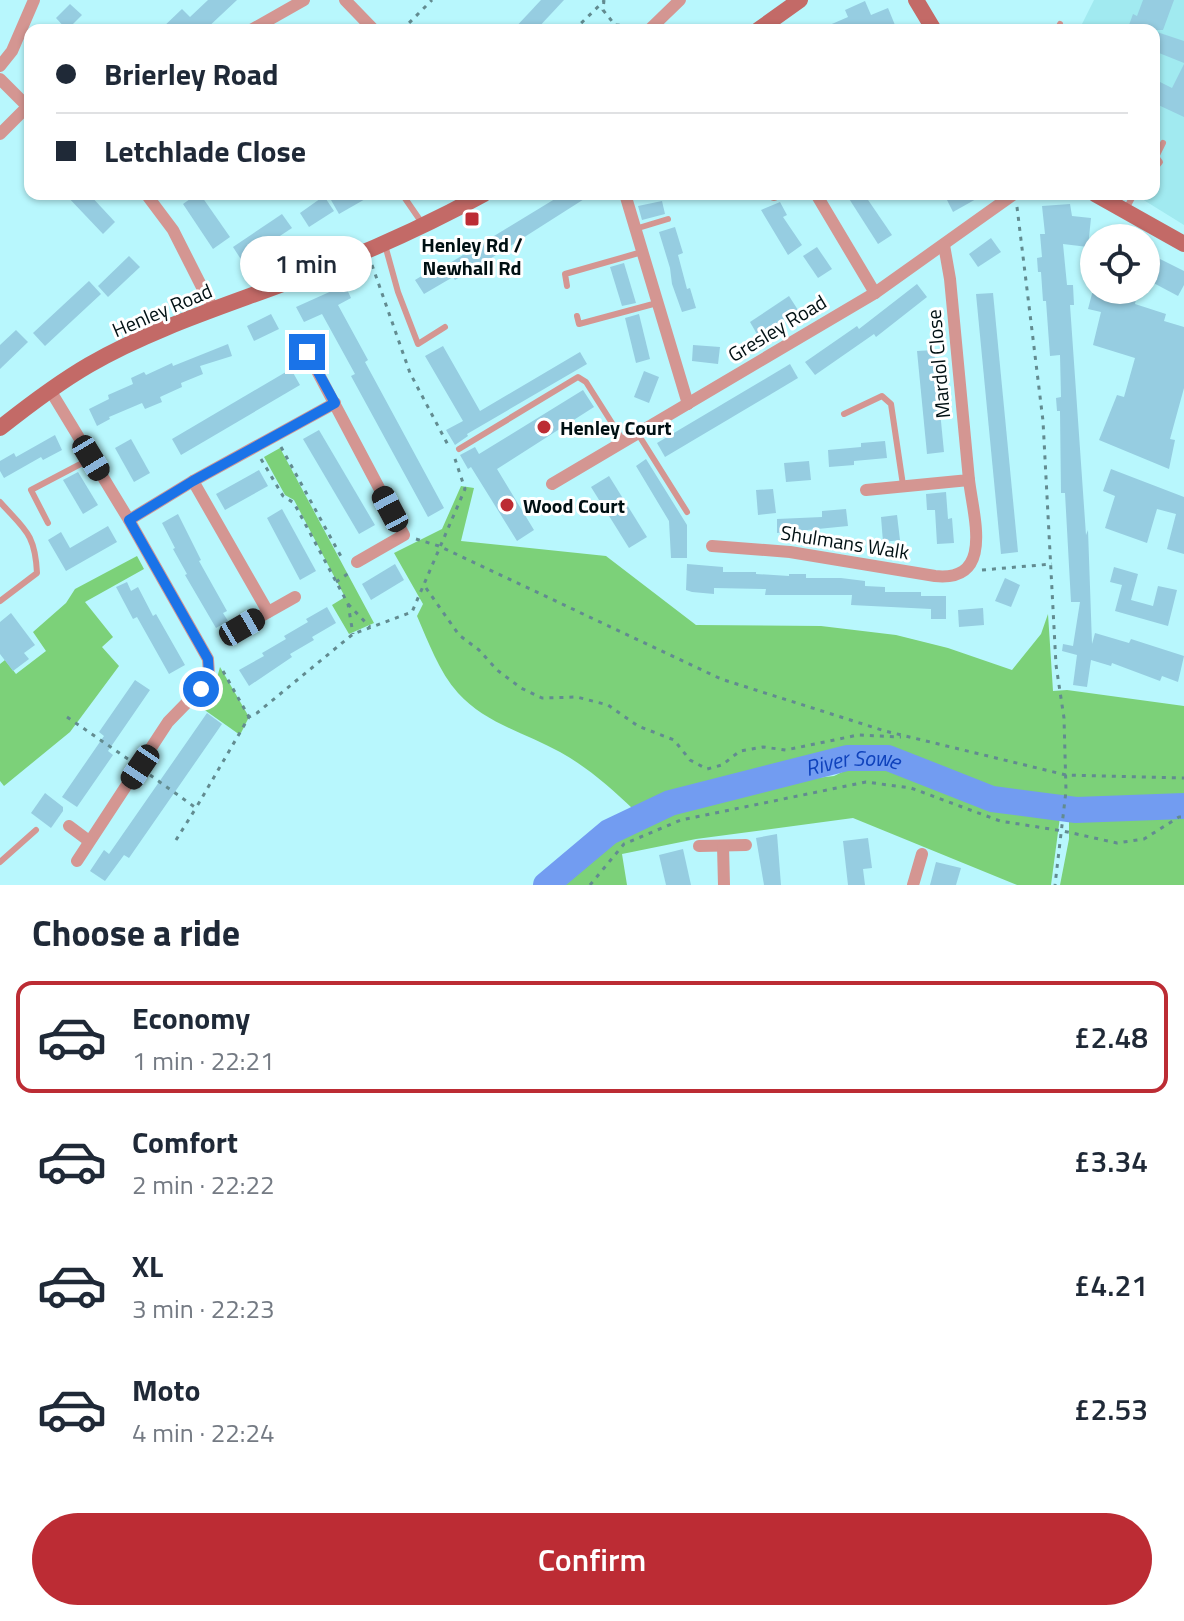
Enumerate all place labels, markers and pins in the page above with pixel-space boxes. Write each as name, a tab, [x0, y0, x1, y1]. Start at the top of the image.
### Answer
marker: Henley Rd / Newhall Rd	[463, 210, 481, 228]
place label: Henley Rd / Newhall Rd	[421, 229, 523, 283]
place label: Henley Court	[560, 412, 672, 443]
marker: Henley Court	[535, 418, 553, 436]
place label: Wood Court	[523, 490, 625, 521]
marker: Wood Court	[498, 496, 516, 514]

